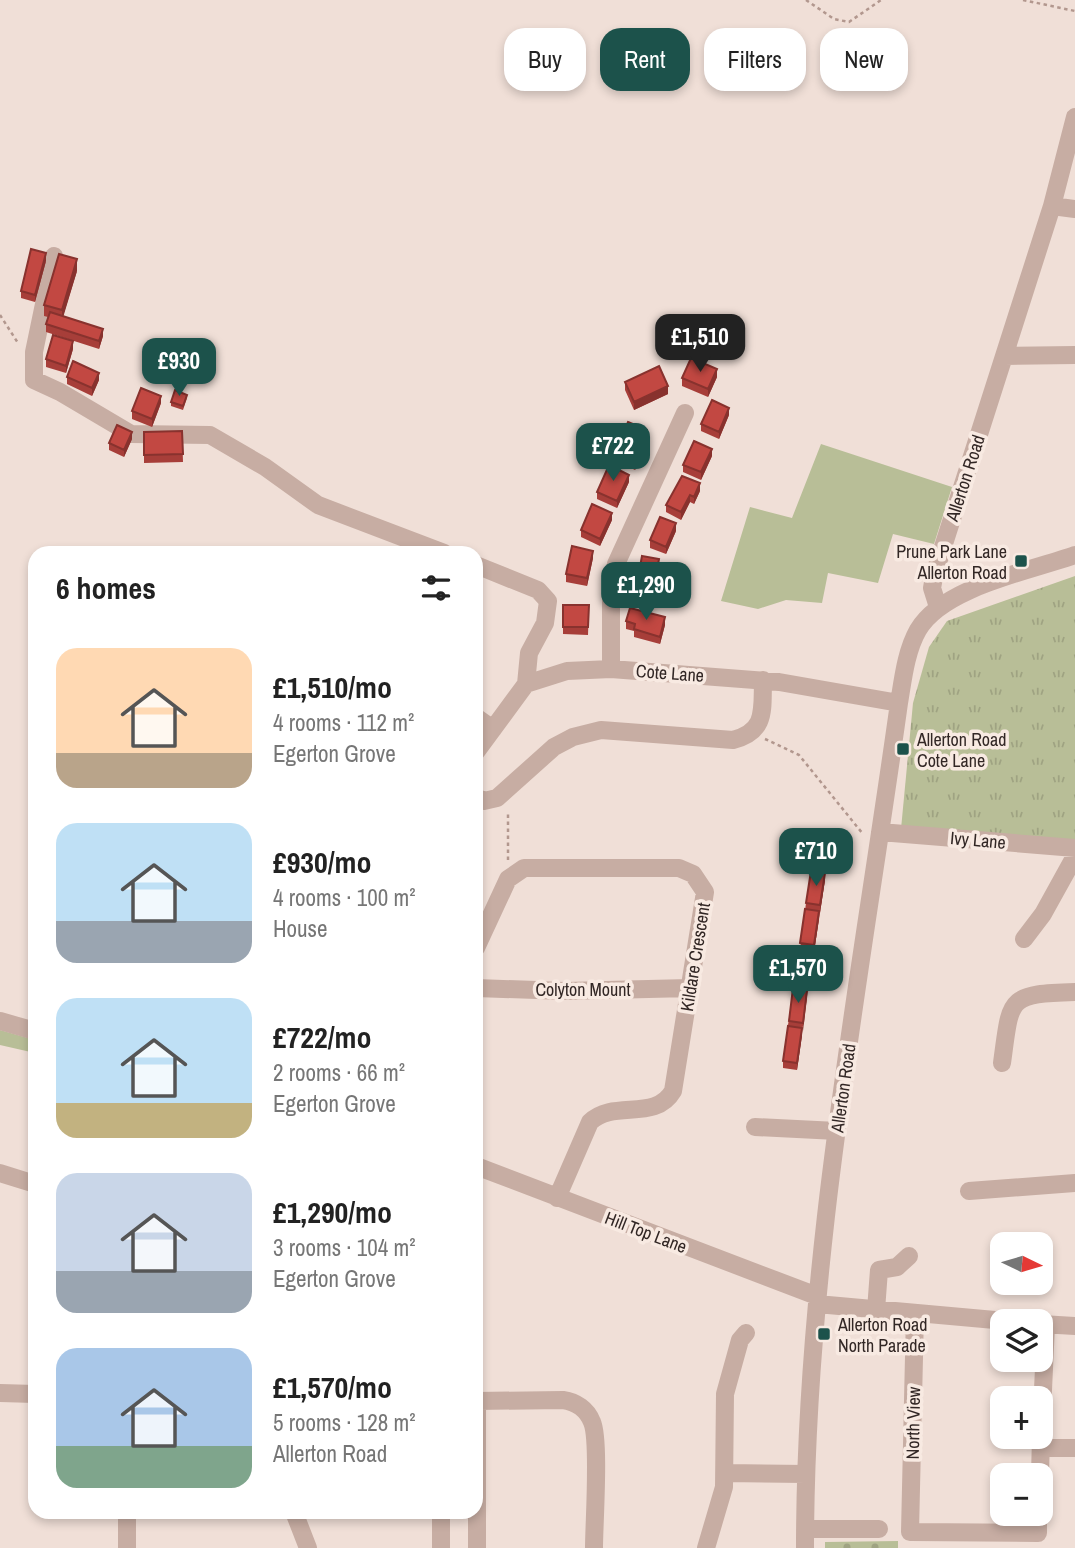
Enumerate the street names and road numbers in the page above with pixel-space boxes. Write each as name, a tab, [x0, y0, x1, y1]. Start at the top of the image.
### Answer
street label: Allerton Road	[939, 432, 991, 525]
street label: Cote Lane	[635, 658, 705, 688]
street label: Ivy Lane	[949, 825, 1007, 855]
street label: Kildare Crescent	[674, 901, 716, 1013]
street label: Colyton Mount	[535, 977, 631, 1002]
street label: Allerton Road	[824, 1042, 862, 1135]
street label: Hill Top Lane	[601, 1205, 691, 1259]
street label: North View	[900, 1386, 926, 1460]

